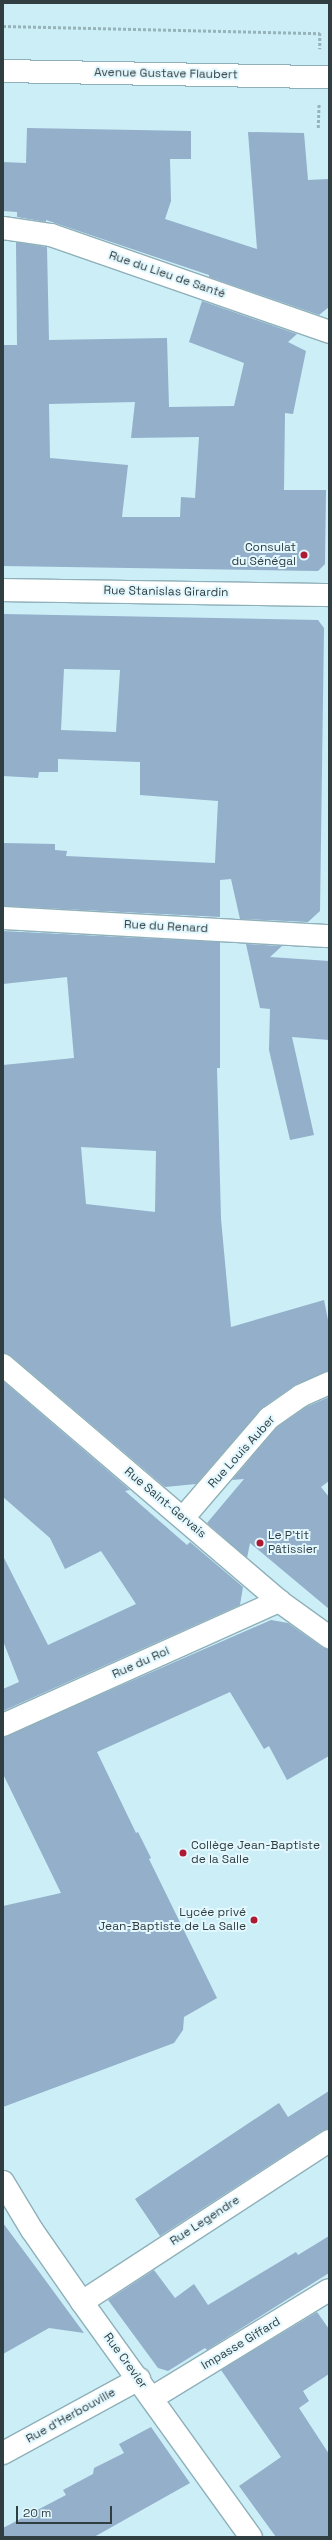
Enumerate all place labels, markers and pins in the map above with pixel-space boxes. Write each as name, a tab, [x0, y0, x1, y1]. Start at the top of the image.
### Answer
place label: Consulat du Sénégal	[231, 541, 296, 569]
marker: Consulat du Sénégal	[299, 550, 309, 560]
place label: Le P'tit Pâtissier	[268, 1529, 317, 1557]
marker: Le P'tit Pâtissier	[255, 1538, 265, 1548]
place label: Collège Jean-Baptiste de la Salle	[191, 1839, 320, 1867]
marker: Collège Jean-Baptiste de la Salle	[178, 1848, 188, 1858]
place label: Lycée privé Jean-Baptiste de La Salle	[98, 1906, 246, 1934]
marker: Lycée privé Jean-Baptiste de La Salle	[249, 1915, 259, 1925]

